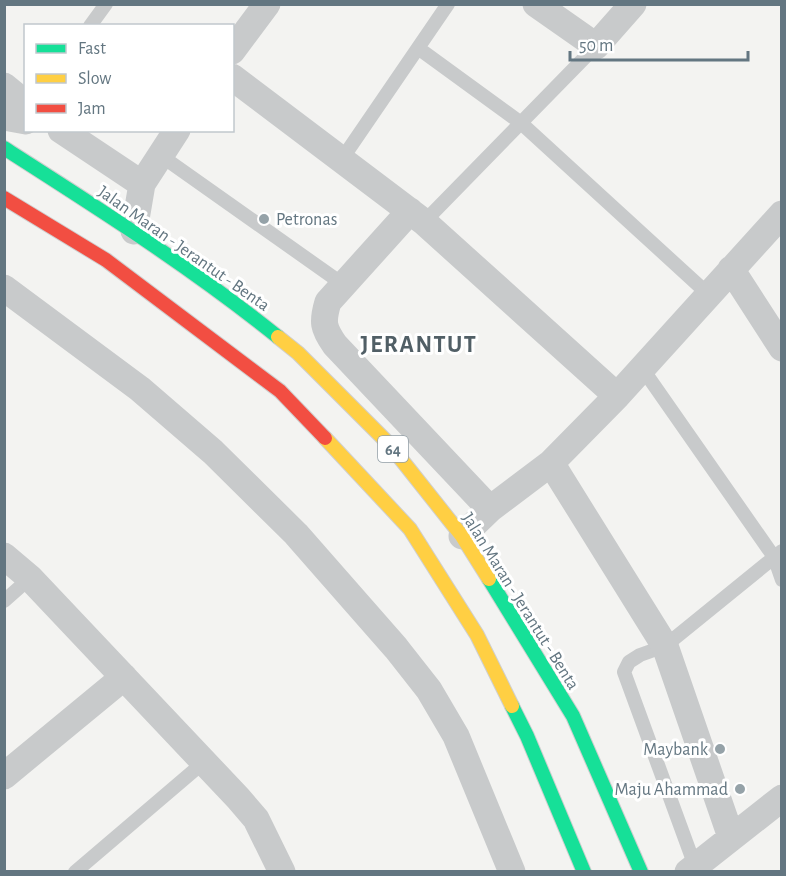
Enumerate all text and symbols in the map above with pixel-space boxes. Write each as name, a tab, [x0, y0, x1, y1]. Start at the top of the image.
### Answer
legend	[24, 24, 234, 132]
scale bar	[570, 24, 748, 62]
text: 50 m	[579, 37, 613, 55]
text: Fast	[78, 40, 106, 58]
text: Slow	[78, 70, 111, 88]
text: Jam	[78, 100, 106, 118]
street label: Jalan Maran - Jerantut - Benta	[94, 183, 273, 315]
place label: Petronas	[276, 211, 337, 229]
marker: Petronas	[257, 212, 271, 226]
district label: JERANTUT	[361, 333, 477, 357]
road number: 64	[378, 436, 408, 462]
street label: Jalan Maran - Jerantut - Benta	[458, 510, 582, 693]
place label: Maybank	[643, 741, 709, 759]
marker: Maybank	[713, 742, 727, 756]
place label: Maju Ahammad	[615, 781, 728, 799]
marker: Maju Ahammad	[733, 782, 747, 796]

